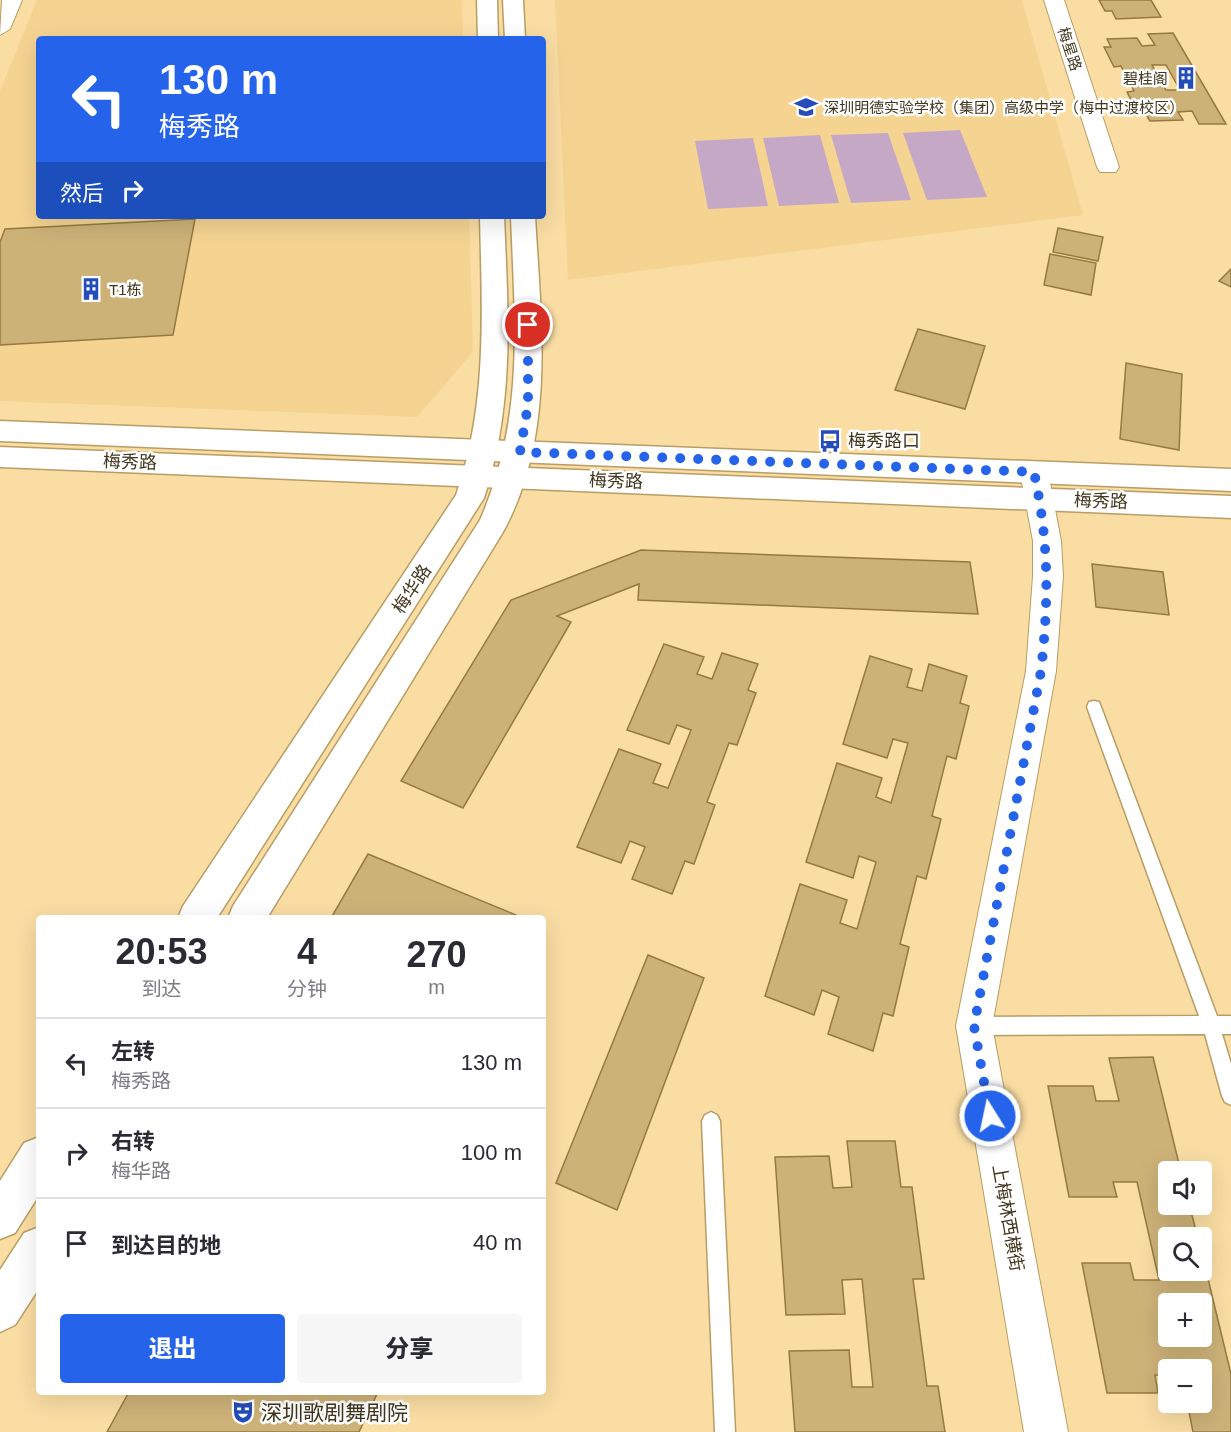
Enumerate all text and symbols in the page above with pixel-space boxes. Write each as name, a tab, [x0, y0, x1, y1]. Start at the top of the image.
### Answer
street label: 梅星路	[1055, 25, 1085, 73]
text: 130 m	[159, 56, 278, 103]
icon: left	[60, 60, 138, 138]
building icon: 碧桂阁	[1173, 65, 1199, 91]
place label: 碧桂阁	[1123, 70, 1168, 87]
school or university icon: 深圳明德实验学校（集团）高级中学（梅中过渡校区）	[793, 94, 819, 120]
place label: 深圳明德实验学校（集团）高级中学（梅中过渡校区）	[824, 99, 1184, 116]
text: 梅秀路	[159, 112, 240, 142]
icon: right	[116, 174, 149, 207]
text: 然后	[60, 181, 104, 206]
building icon: T1栋	[78, 276, 104, 302]
place label: T1栋	[109, 281, 142, 298]
pin	[502, 299, 553, 350]
icon: arrive	[511, 308, 544, 341]
bus stop icon: 梅秀路口	[817, 428, 843, 454]
place label: 梅秀路口	[848, 431, 920, 451]
street label: 梅秀路	[103, 451, 157, 473]
street label: 梅秀路	[589, 470, 643, 492]
street label: 梅秀路	[1074, 490, 1128, 512]
street label: 梅华路	[389, 561, 435, 617]
text: 20:53	[115, 931, 208, 972]
text: 4	[297, 931, 317, 972]
text: 270	[406, 934, 467, 975]
text: m	[428, 976, 445, 998]
text: 到达	[141, 978, 181, 1000]
text: 分钟	[287, 978, 327, 1000]
text: 左转	[111, 1039, 155, 1064]
icon: left	[60, 1047, 93, 1080]
text: 130 m	[461, 1050, 522, 1075]
text: 梅秀路	[111, 1070, 171, 1092]
position arrow	[958, 1084, 1022, 1148]
text: 右转	[111, 1129, 155, 1154]
icon: right	[60, 1137, 93, 1170]
text: 100 m	[461, 1140, 522, 1165]
text: 梅华路	[111, 1160, 171, 1182]
map controls	[1158, 1161, 1212, 1413]
button: sound	[1158, 1161, 1212, 1215]
street label: 上梅林西横街	[989, 1163, 1027, 1273]
icon: arrive	[60, 1227, 93, 1260]
button: search	[1158, 1227, 1212, 1281]
text: 40 m	[473, 1230, 522, 1255]
text: 到达目的地	[111, 1233, 221, 1258]
button: +	[1158, 1293, 1212, 1347]
button: 退出	[60, 1314, 285, 1383]
button: 分享	[297, 1314, 522, 1383]
button: −	[1158, 1359, 1212, 1413]
theatre icon: 深圳歌剧舞剧院	[230, 1399, 256, 1425]
place label: 深圳歌剧舞剧院	[261, 1401, 408, 1424]

